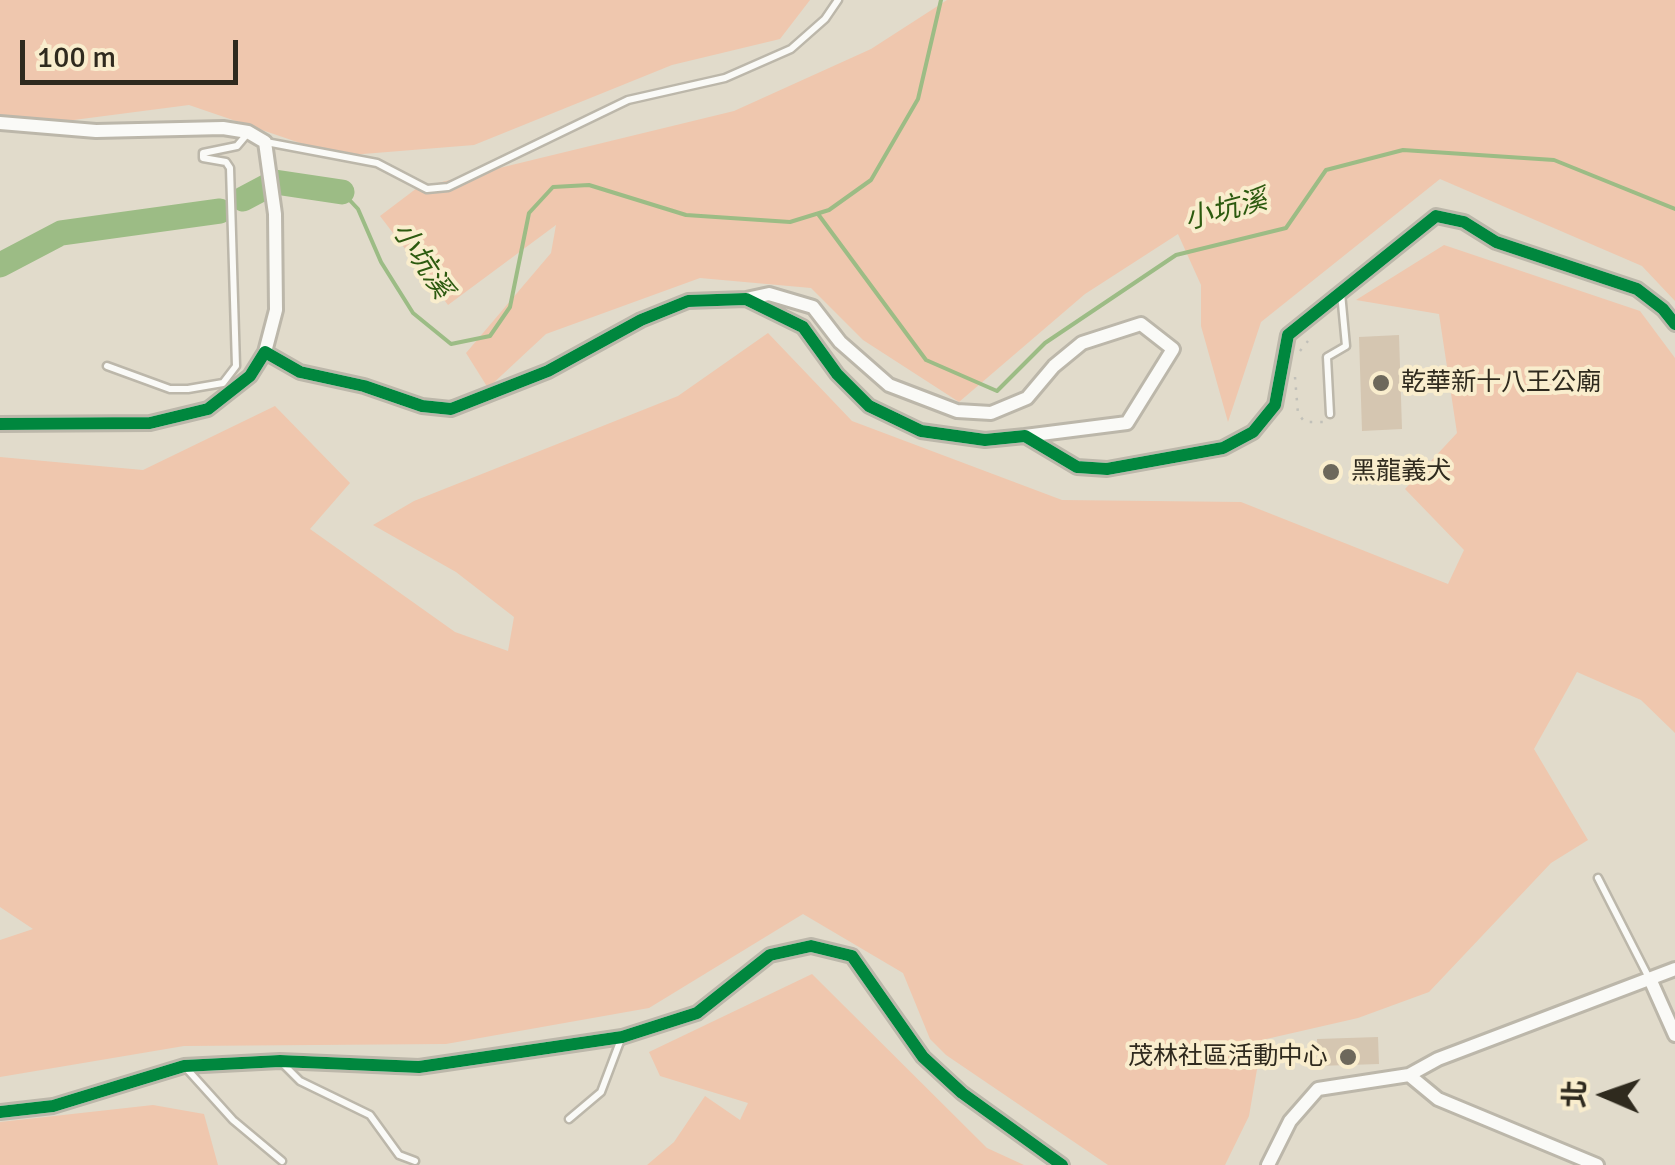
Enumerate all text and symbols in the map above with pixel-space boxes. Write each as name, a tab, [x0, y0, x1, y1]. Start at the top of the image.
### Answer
scale bar	[25, 20, 242, 82]
text: 100 m	[37, 39, 116, 76]
water label: 小坑溪	[1181, 184, 1271, 238]
water label: 小坑溪	[384, 217, 458, 305]
place label: 乾華新十八王公廟	[1401, 368, 1601, 398]
marker: 乾華新十八王公廟	[1370, 372, 1392, 394]
place label: 黑龍義犬	[1351, 457, 1451, 487]
marker: 黑龍義犬	[1320, 461, 1342, 483]
place label: 茂林社區活動中心	[1128, 1042, 1328, 1072]
north arrow	[1555, 1045, 1655, 1145]
marker: 茂林社區活動中心	[1337, 1046, 1359, 1068]
text: 北	[1558, 1079, 1592, 1109]

